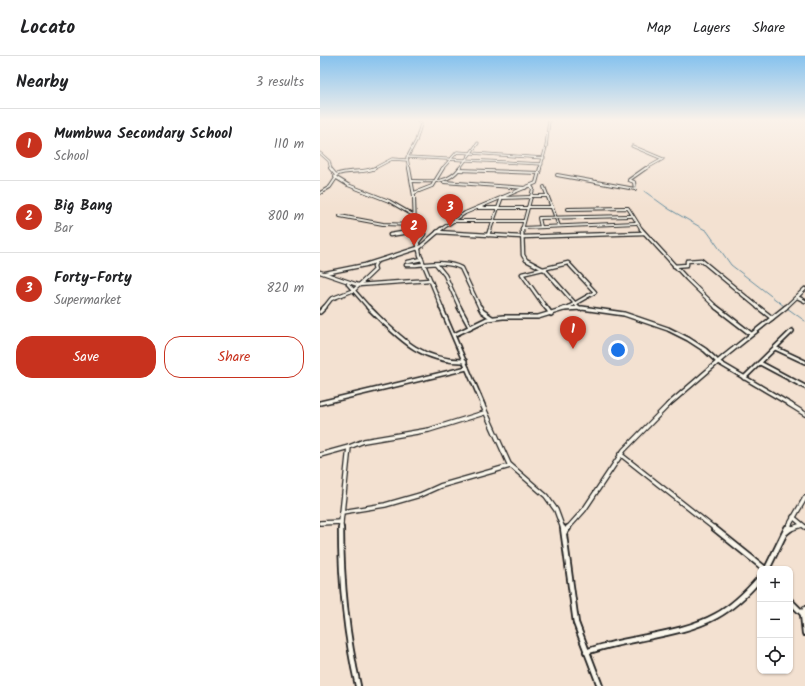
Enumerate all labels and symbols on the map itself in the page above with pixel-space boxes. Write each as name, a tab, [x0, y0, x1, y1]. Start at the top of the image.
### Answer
pin: 3	[437, 194, 463, 227]
pin: 2	[401, 213, 427, 246]
pin: 1	[560, 316, 586, 349]
your location	[608, 340, 628, 360]

